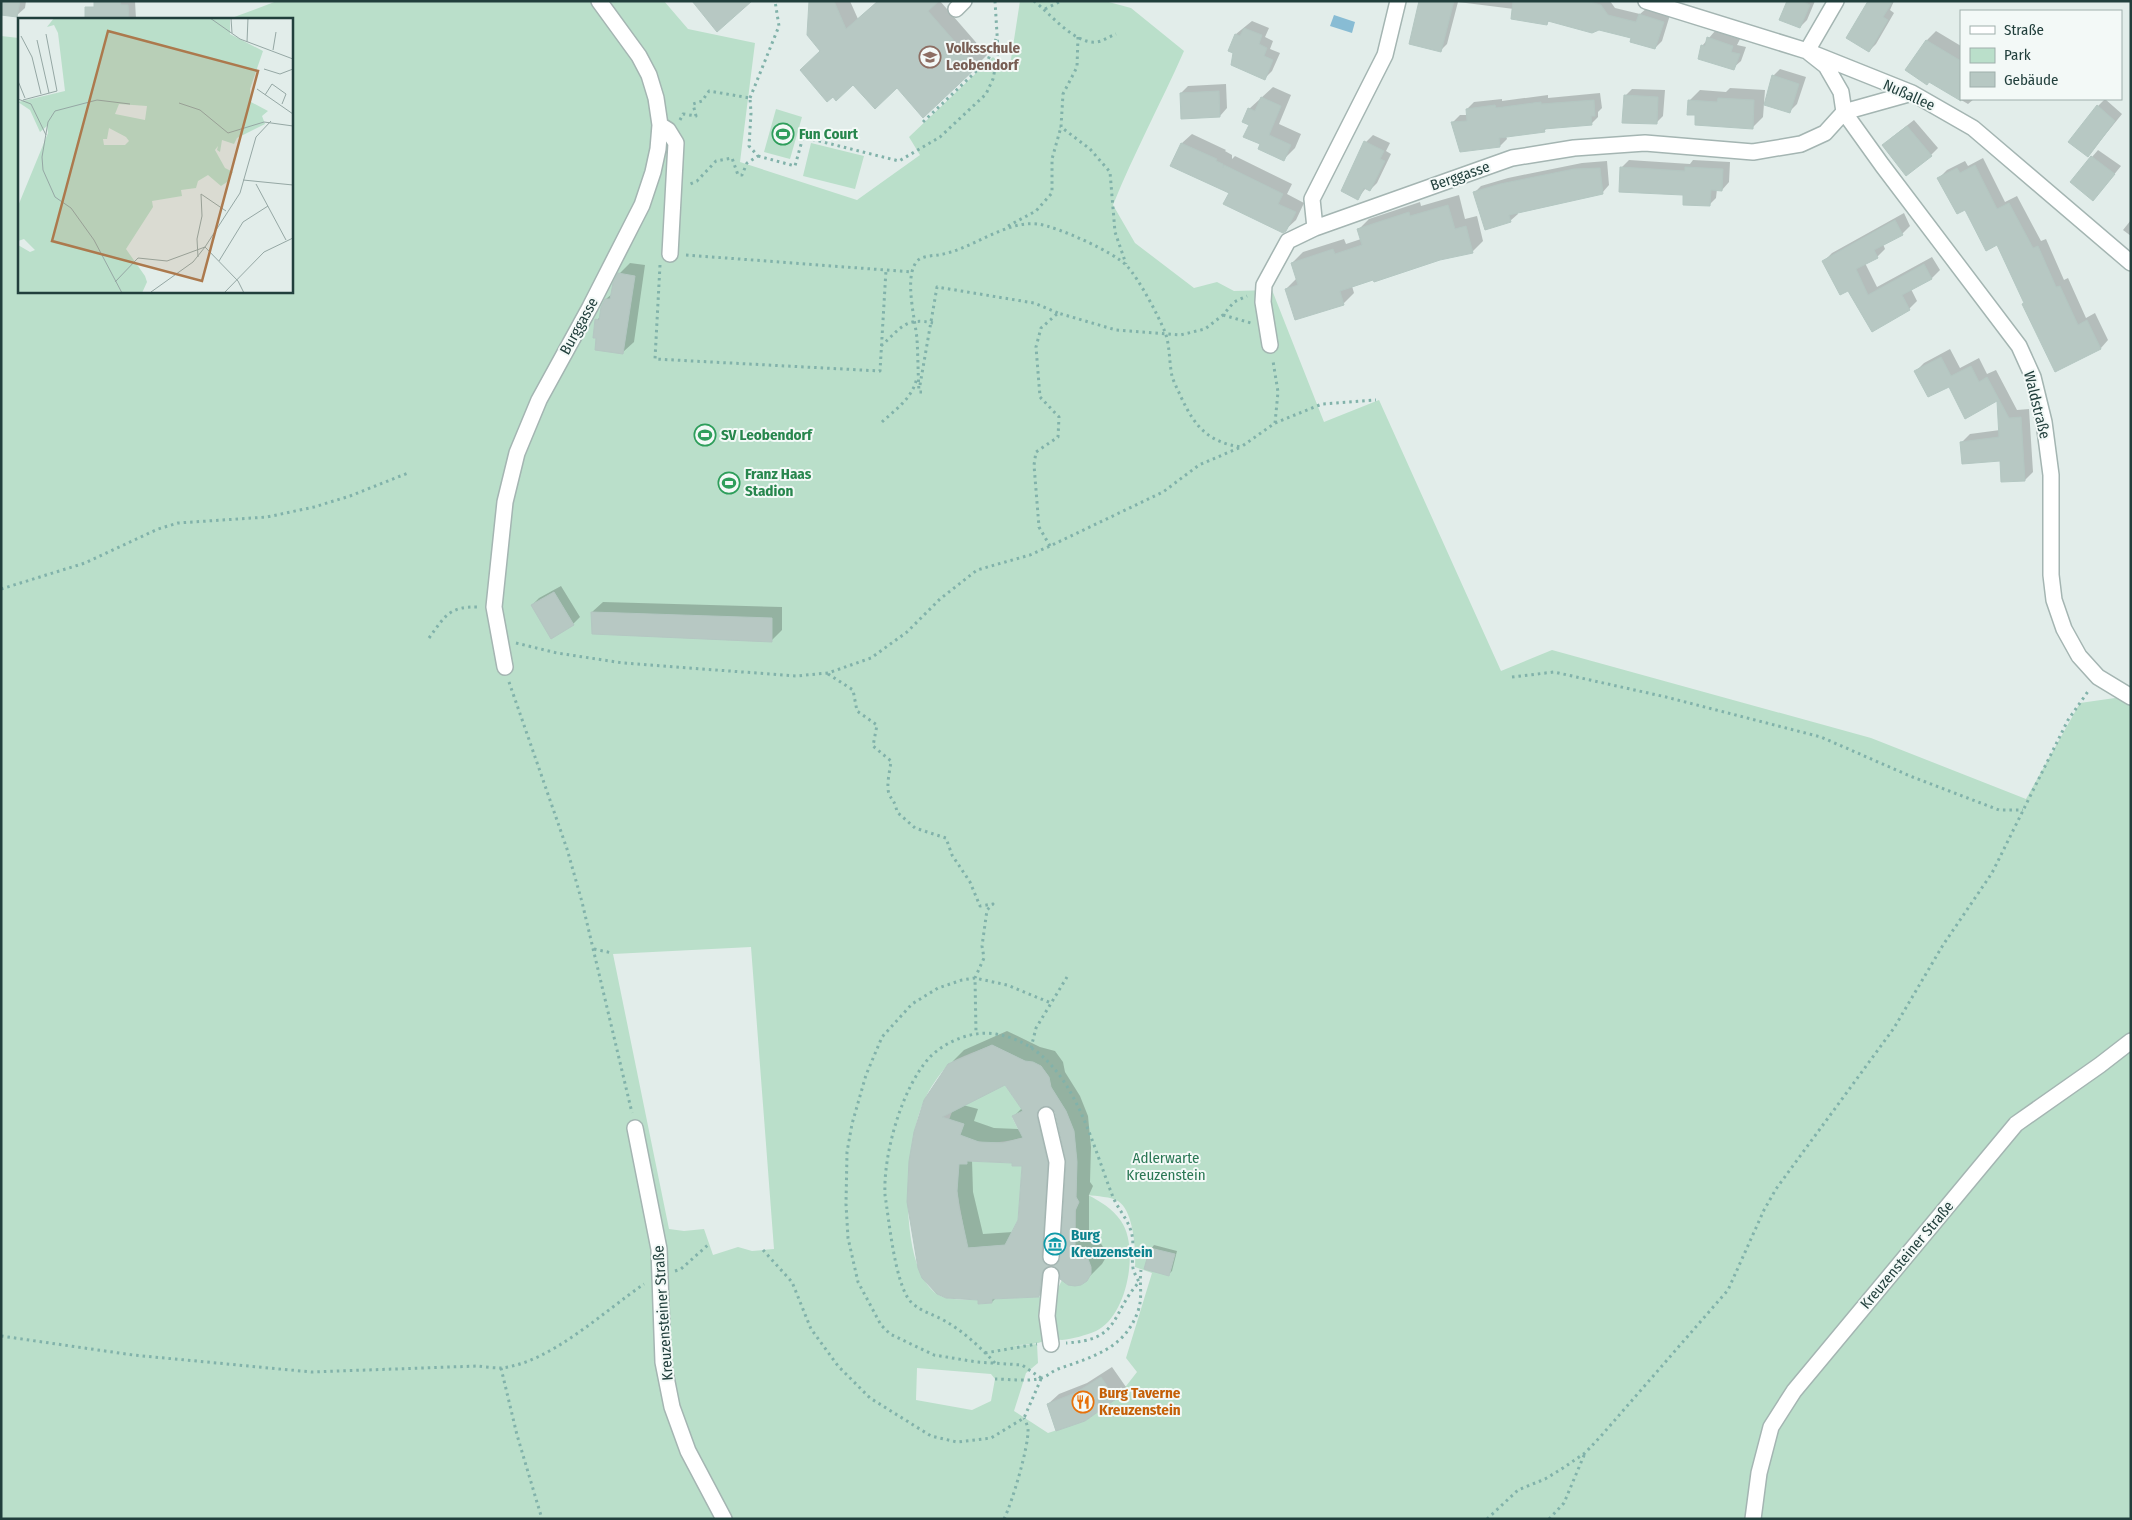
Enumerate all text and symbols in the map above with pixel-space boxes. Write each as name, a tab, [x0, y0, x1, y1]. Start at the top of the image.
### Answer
legend	[1960, 10, 2122, 100]
inset map	[18, 18, 292, 292]
text: Straße	[2004, 21, 2044, 39]
place label: Volksschule Leobendorf	[945, 39, 1020, 74]
school or university icon: Volksschule Leobendorf	[918, 45, 942, 69]
text: Park	[2004, 46, 2031, 64]
text: Gebäude	[2004, 71, 2059, 89]
street label: Nußallee	[1880, 76, 1938, 114]
sports icon: Fun Court	[771, 122, 795, 146]
place label: Fun Court	[799, 125, 859, 143]
street label: Berggasse	[1428, 157, 1492, 195]
street label: Burggasse	[556, 294, 602, 358]
street label: Waldstraße	[2020, 369, 2054, 441]
sports icon: SV Leobendorf	[693, 423, 717, 447]
place label: SV Leobendorf	[721, 426, 813, 444]
place label: Franz Haas Stadion	[745, 465, 812, 500]
sports icon: Franz Haas Stadion	[717, 471, 741, 495]
park label: Adlerwarte Kreuzenstein	[1126, 1149, 1206, 1184]
street label: Kreuzensteiner Straße	[1857, 1197, 1957, 1313]
place label: Burg Kreuzenstein	[1071, 1226, 1153, 1261]
museum icon: Burg Kreuzenstein	[1043, 1232, 1067, 1256]
street label: Kreuzensteiner Straße	[649, 1245, 677, 1381]
place label: Burg Taverne Kreuzenstein	[1099, 1384, 1181, 1419]
restaurant icon: Burg Taverne Kreuzenstein	[1071, 1390, 1095, 1414]

